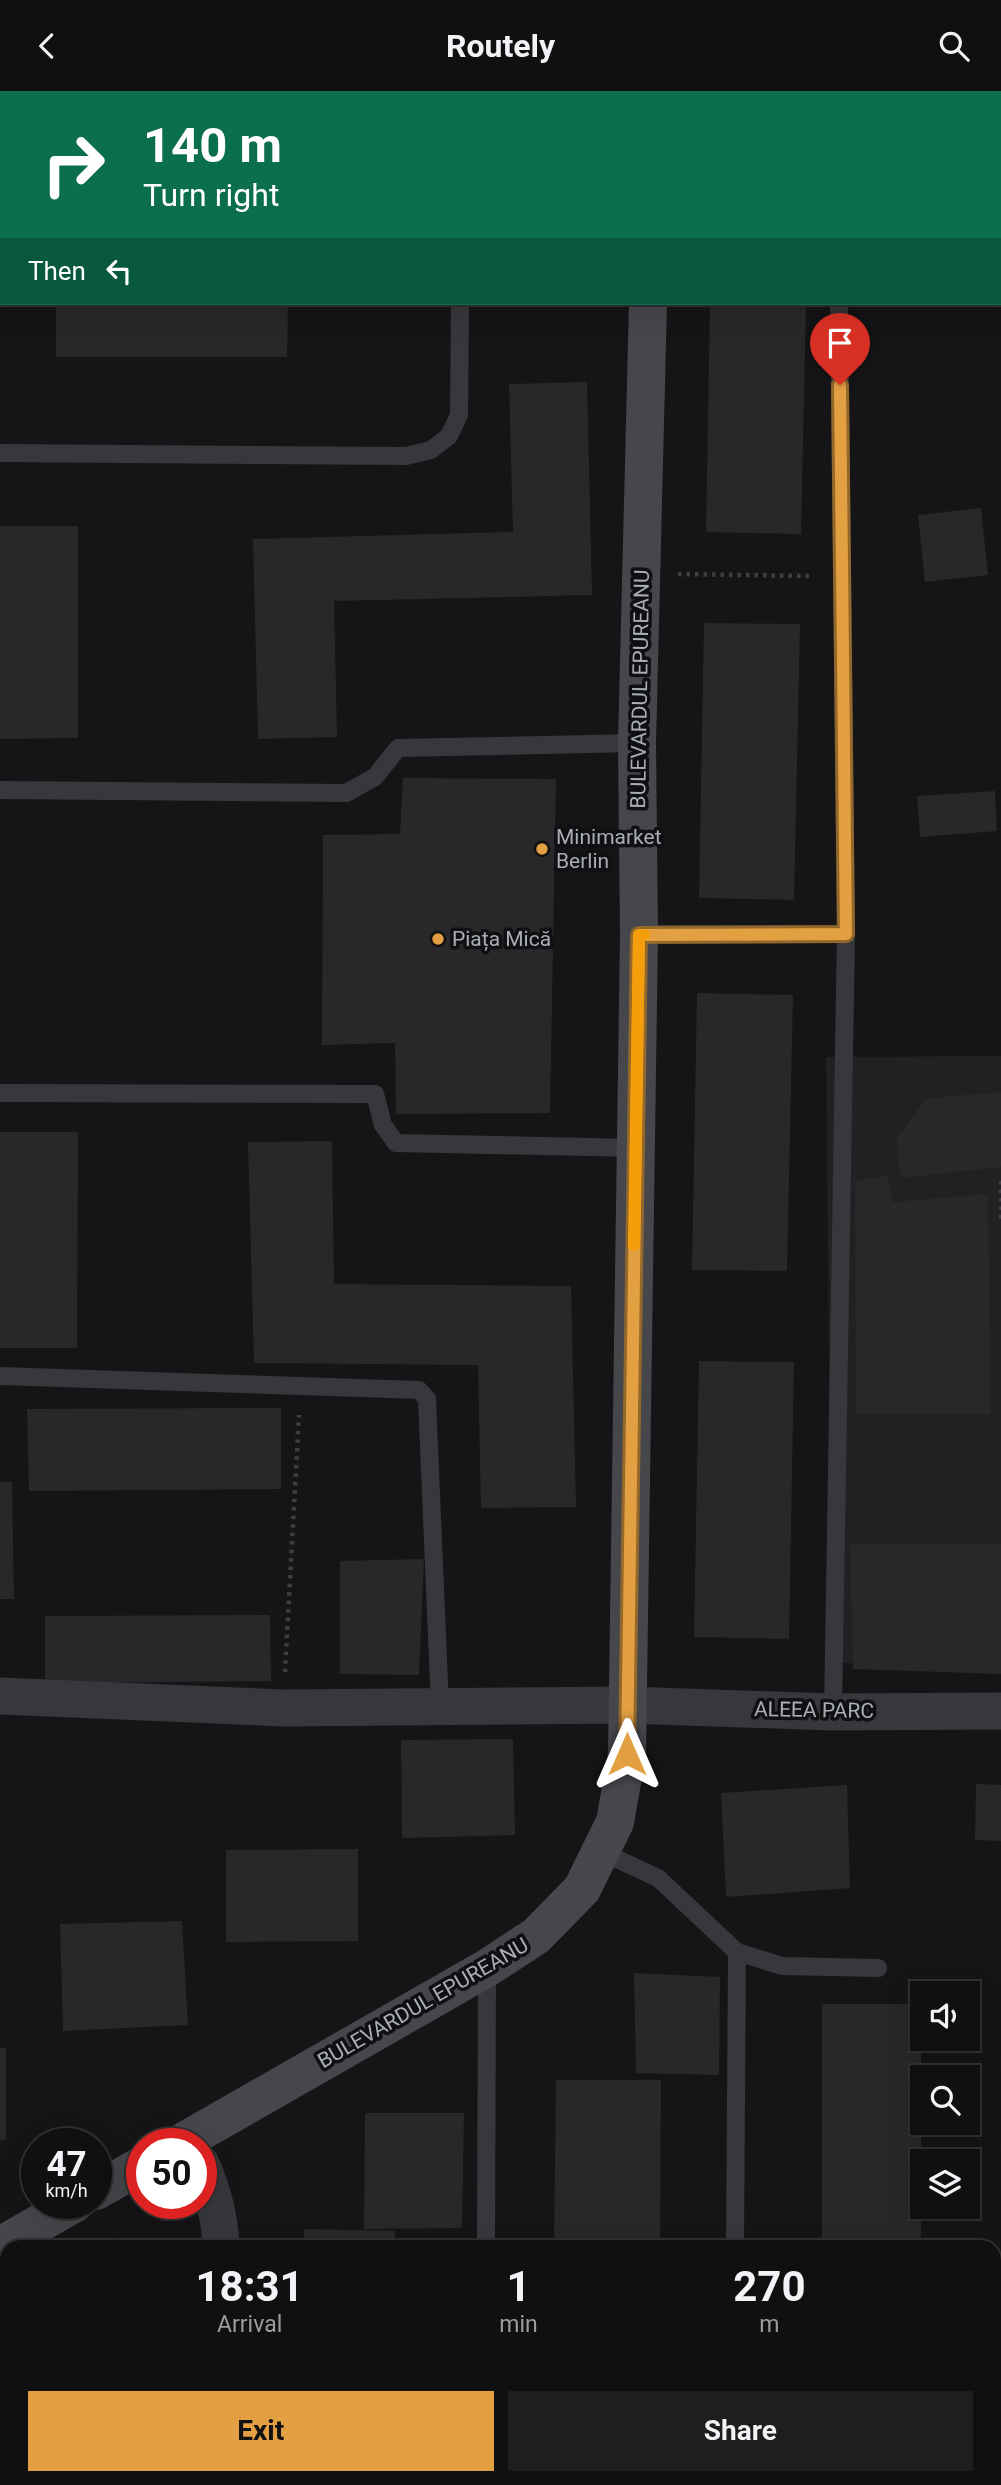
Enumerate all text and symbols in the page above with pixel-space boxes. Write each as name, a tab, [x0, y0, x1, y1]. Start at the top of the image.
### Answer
icon: back	[28, 27, 66, 65]
text: Routely	[446, 27, 555, 65]
icon: search	[935, 27, 973, 65]
text: 140 m	[143, 117, 282, 174]
icon: right	[28, 119, 119, 210]
text: Turn right	[143, 176, 279, 214]
icon: left	[100, 252, 138, 290]
text: Then	[28, 256, 86, 286]
pin	[810, 313, 870, 385]
icon: arrive	[821, 324, 859, 362]
street label: BULEVARDUL EPUREANU	[626, 569, 654, 809]
place label: Minimarket Berlin	[556, 825, 662, 873]
marker: Minimarket Berlin	[534, 841, 550, 857]
place label: Piața Mică	[452, 927, 551, 952]
marker: Piața Mică	[430, 931, 446, 947]
street label: ALEEA PARC	[754, 1697, 874, 1723]
position arrow	[590, 1717, 664, 1791]
street label: BULEVARDUL EPUREANU	[313, 1933, 533, 2073]
map controls	[910, 1981, 980, 2219]
button: sound	[910, 1981, 980, 2051]
button: search	[910, 2065, 980, 2135]
speed limit sign: 50	[126, 2128, 217, 2219]
text: 47	[46, 2144, 87, 2185]
button: layers	[910, 2149, 980, 2219]
text: km/h	[45, 2180, 88, 2201]
text: 18:31	[196, 2262, 304, 2311]
text: 1	[506, 2262, 531, 2311]
text: 270	[733, 2262, 806, 2311]
text: Arrival	[217, 2311, 282, 2338]
text: min	[499, 2311, 538, 2338]
text: m	[759, 2311, 779, 2338]
button: Exit	[28, 2391, 494, 2471]
button: Share	[508, 2391, 973, 2471]

